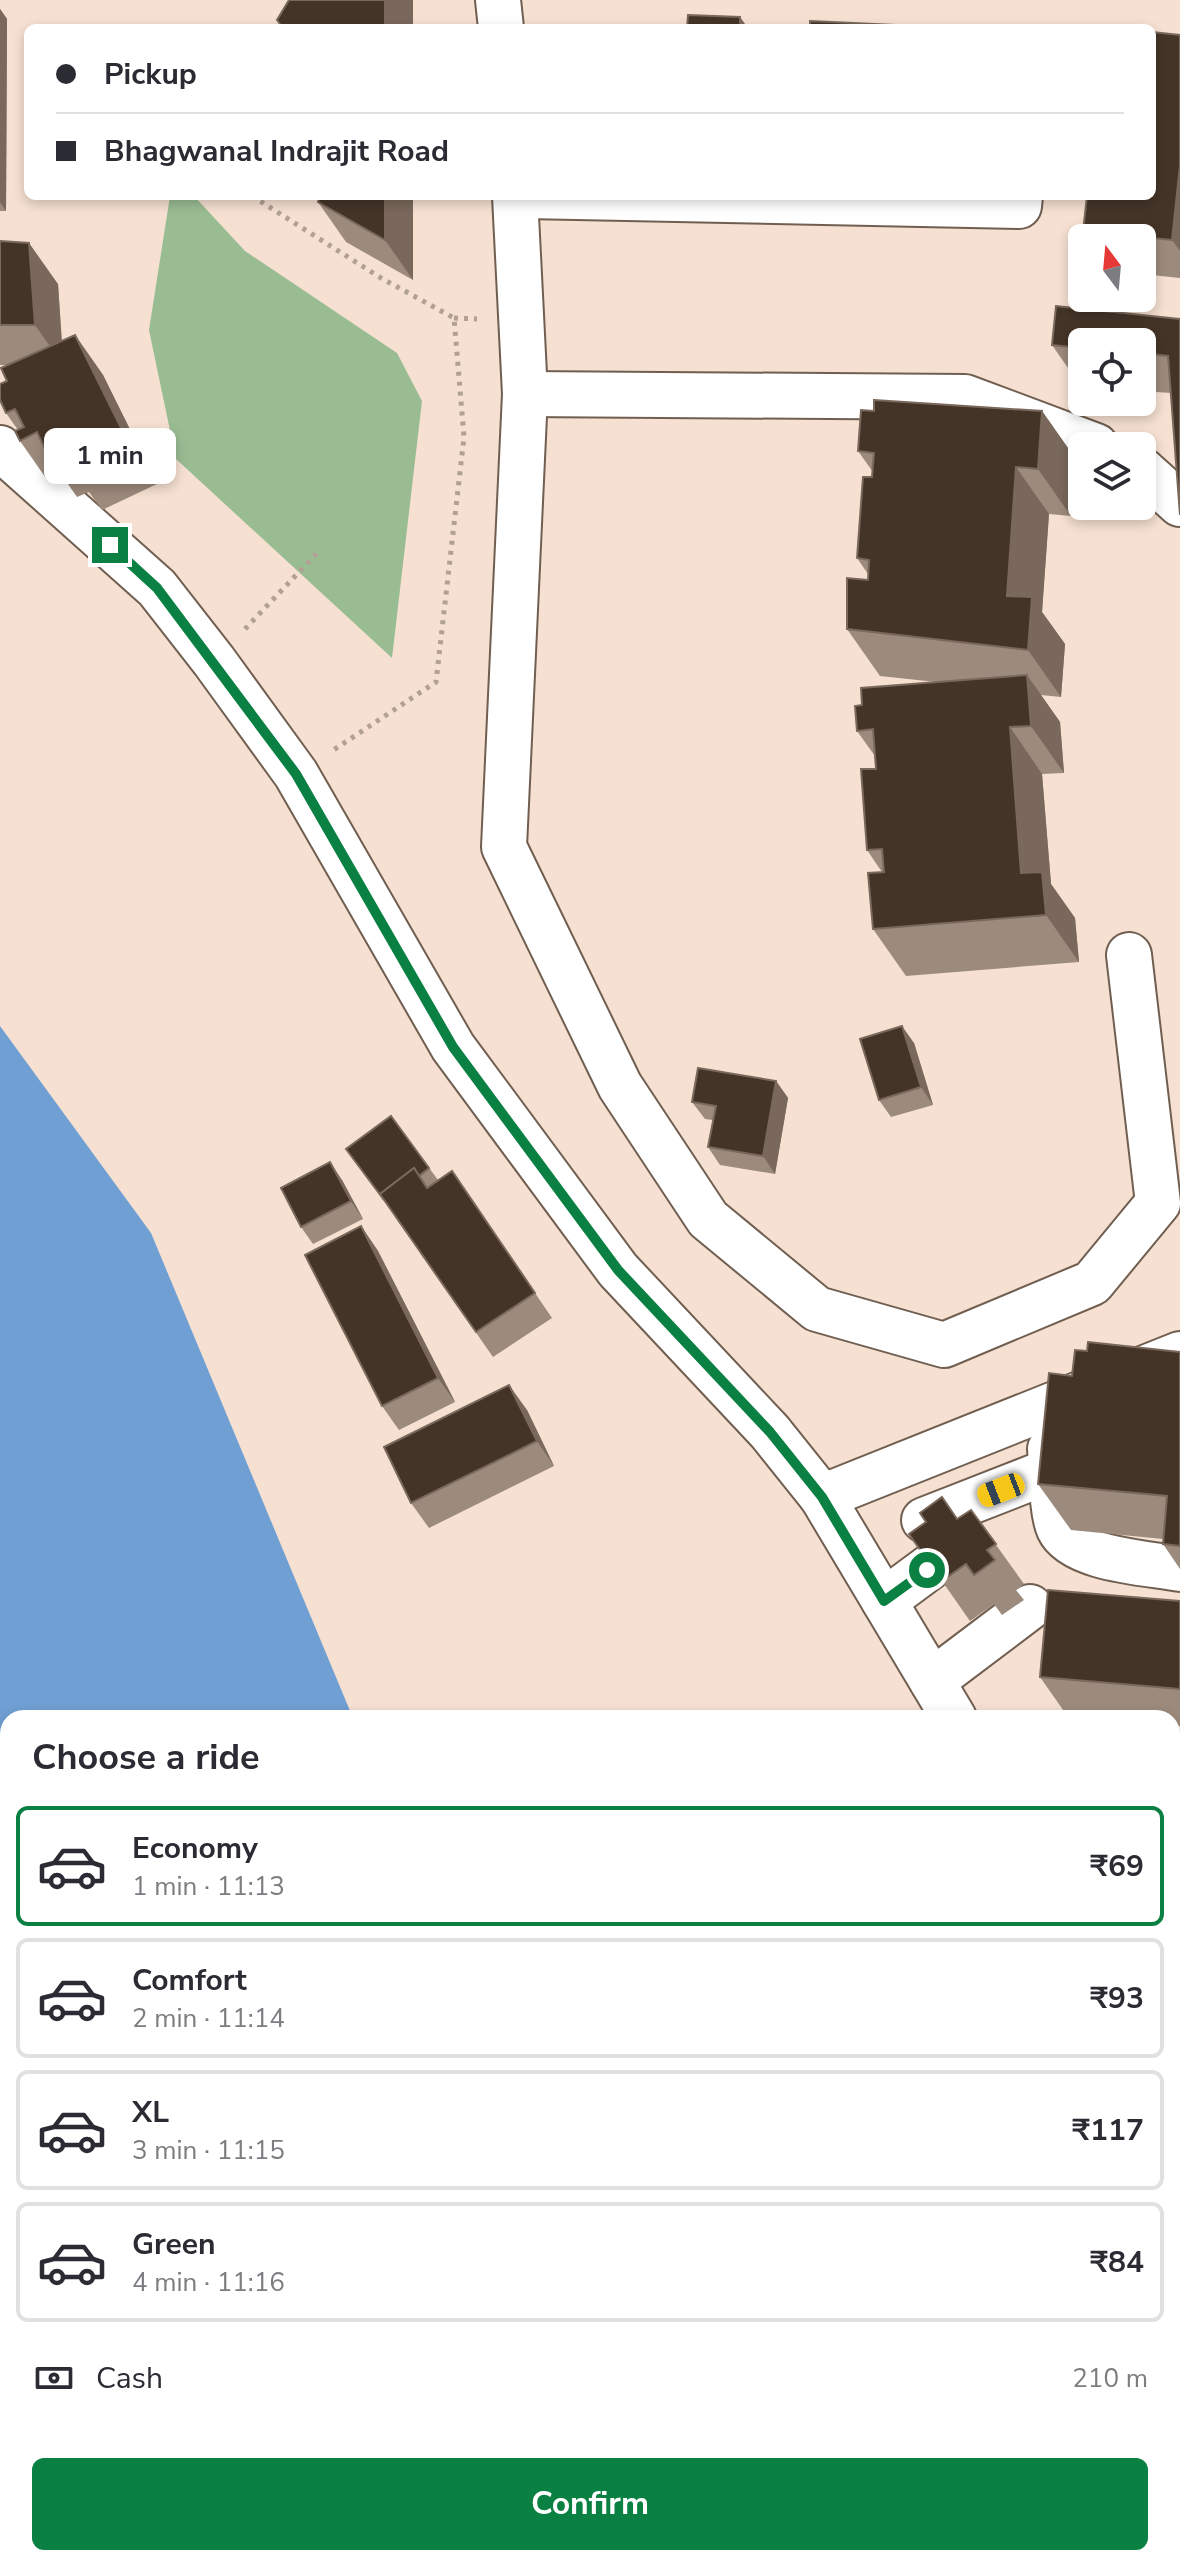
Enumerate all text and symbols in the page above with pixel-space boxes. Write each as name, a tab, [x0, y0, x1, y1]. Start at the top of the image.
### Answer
text: Pickup	[104, 54, 197, 95]
text: Bhagwanal Indrajit Road	[104, 131, 449, 172]
north arrow	[1068, 224, 1156, 312]
map controls	[1068, 224, 1156, 520]
button: locate	[1068, 328, 1156, 416]
callout: 1 min	[44, 429, 176, 485]
button: layers	[1068, 432, 1156, 520]
text: 1 min	[76, 438, 144, 473]
route end	[92, 527, 128, 563]
car	[974, 1470, 1028, 1510]
route start	[909, 1552, 945, 1588]
text: Choose a ride	[32, 1733, 260, 1782]
text: Economy	[132, 1828, 258, 1869]
icon: car	[36, 1830, 108, 1902]
text: ₹69	[1090, 1846, 1144, 1887]
text: 1 min · 11:13	[132, 1869, 285, 1904]
text: Comfort	[132, 1960, 247, 2001]
icon: car	[36, 1962, 108, 2034]
text: ₹93	[1090, 1978, 1144, 2019]
text: 2 min · 11:14	[132, 2001, 285, 2036]
text: XL	[132, 2092, 169, 2133]
icon: car	[36, 2094, 108, 2166]
text: ₹117	[1072, 2110, 1144, 2151]
text: 3 min · 11:15	[132, 2133, 285, 2168]
text: Green	[132, 2224, 216, 2265]
icon: car	[36, 2226, 108, 2298]
text: ₹84	[1090, 2242, 1144, 2283]
text: 4 min · 11:16	[132, 2265, 285, 2300]
icon: cash	[32, 2356, 76, 2400]
text: Cash	[96, 2358, 163, 2399]
text: 210 m	[1072, 2361, 1148, 2396]
button: Confirm	[32, 2458, 1148, 2550]

